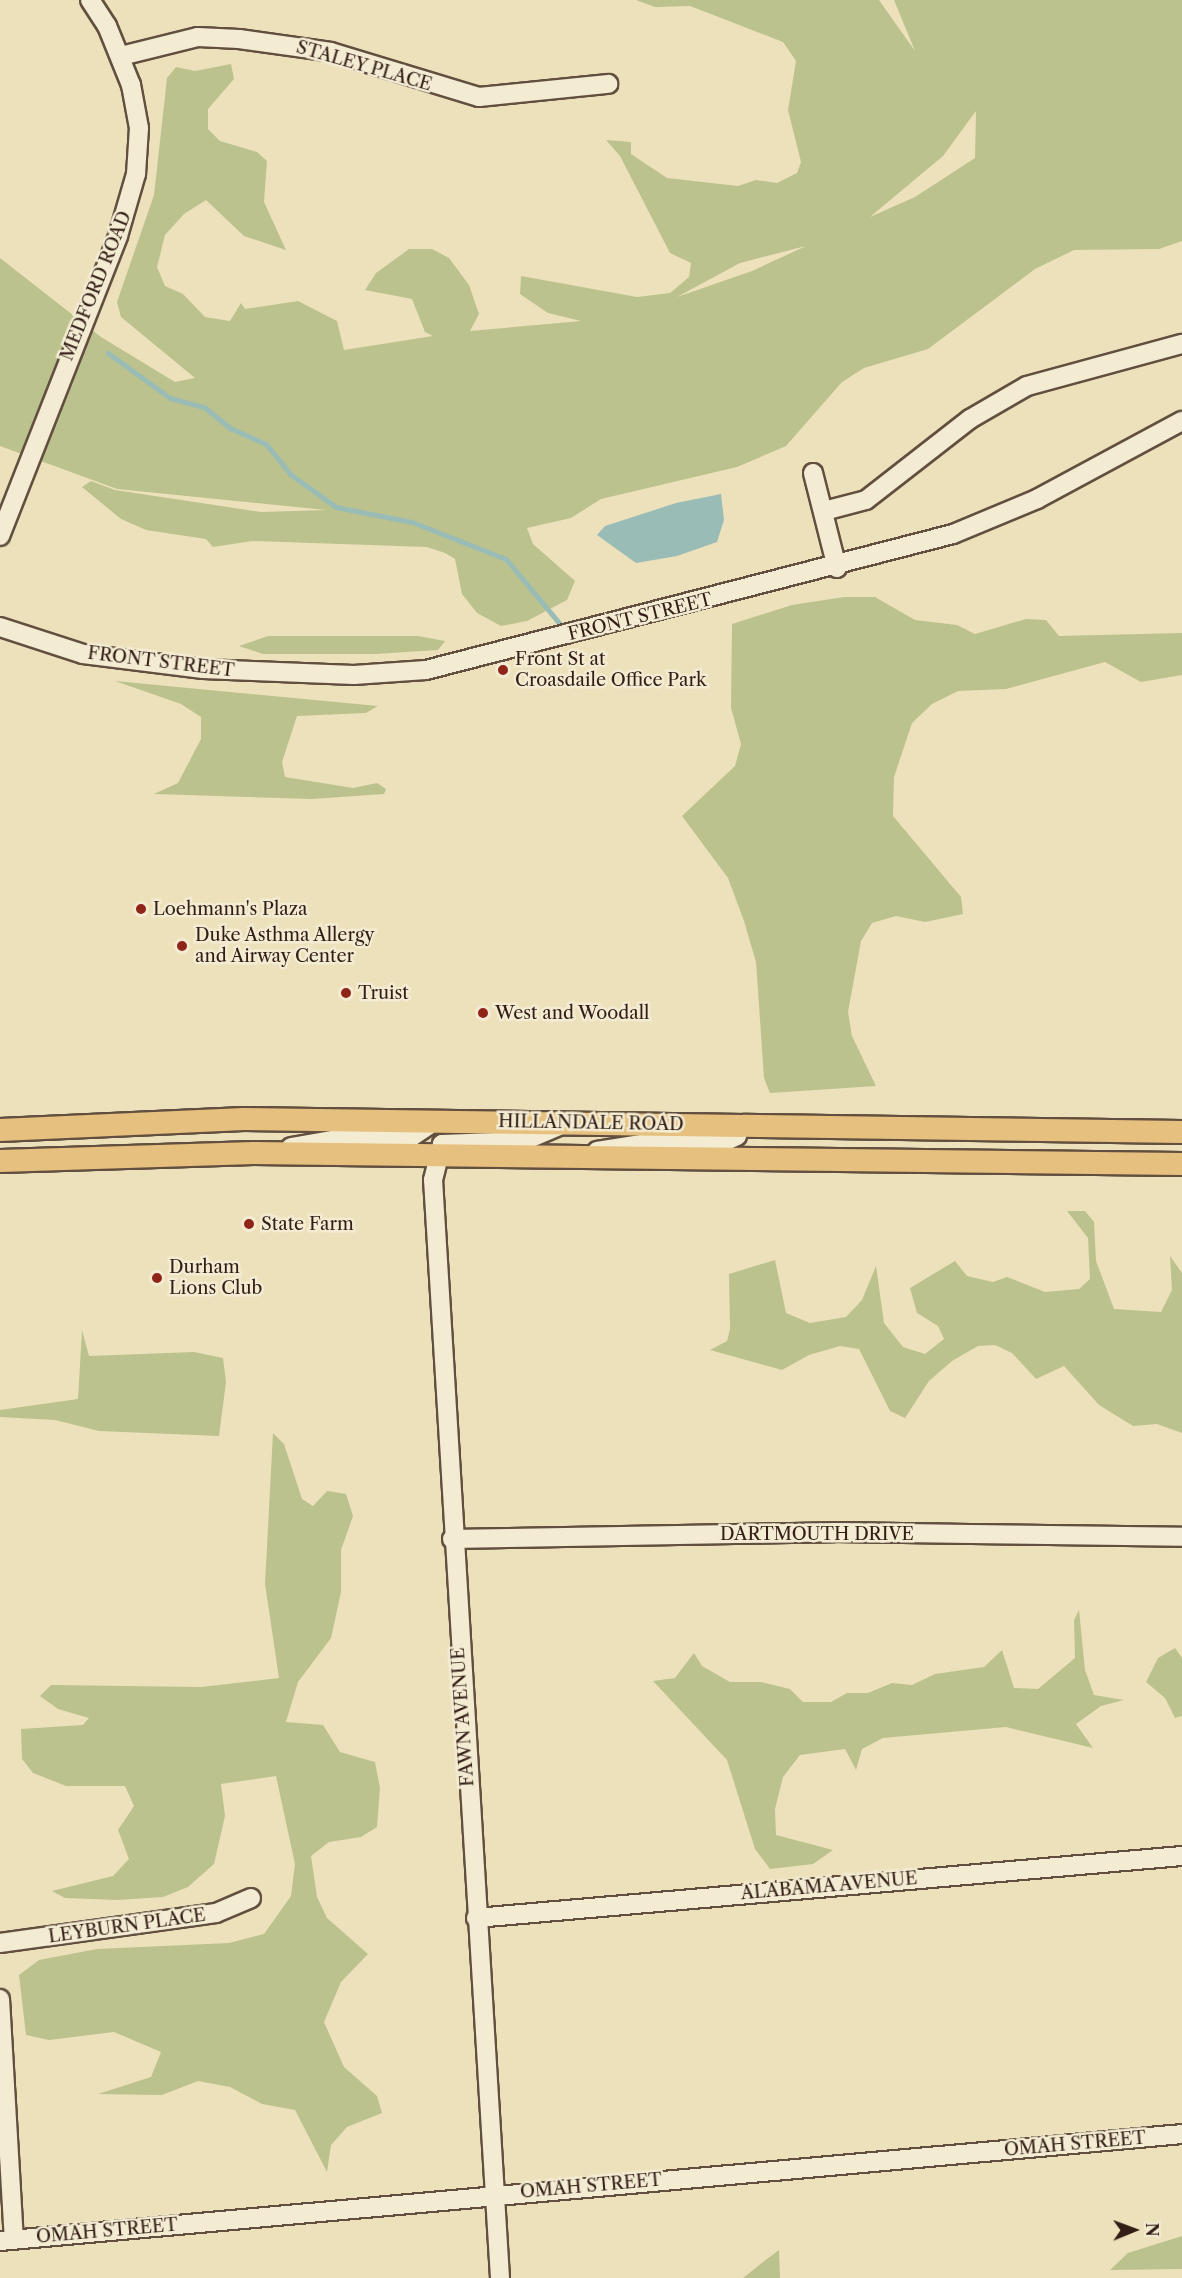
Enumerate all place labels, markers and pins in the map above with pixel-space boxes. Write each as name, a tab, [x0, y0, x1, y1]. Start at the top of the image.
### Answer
place label: Front St at Croasdaile Office Park	[515, 649, 706, 692]
marker: Front St at Croasdaile Office Park	[496, 663, 510, 677]
place label: Loehmann's Plaza	[153, 898, 308, 920]
marker: Loehmann's Plaza	[134, 902, 148, 916]
place label: Duke Asthma Allergy and Airway Center	[195, 925, 376, 968]
marker: Duke Asthma Allergy and Airway Center	[173, 937, 191, 955]
place label: Truist	[358, 982, 409, 1004]
marker: Truist	[339, 986, 353, 1000]
place label: West and Woodall	[495, 1002, 650, 1024]
marker: West and Woodall	[476, 1006, 490, 1020]
place label: State Farm	[261, 1213, 354, 1235]
marker: State Farm	[242, 1217, 256, 1231]
place label: Durham Lions Club	[169, 1257, 262, 1300]
marker: Durham Lions Club	[150, 1271, 164, 1285]

